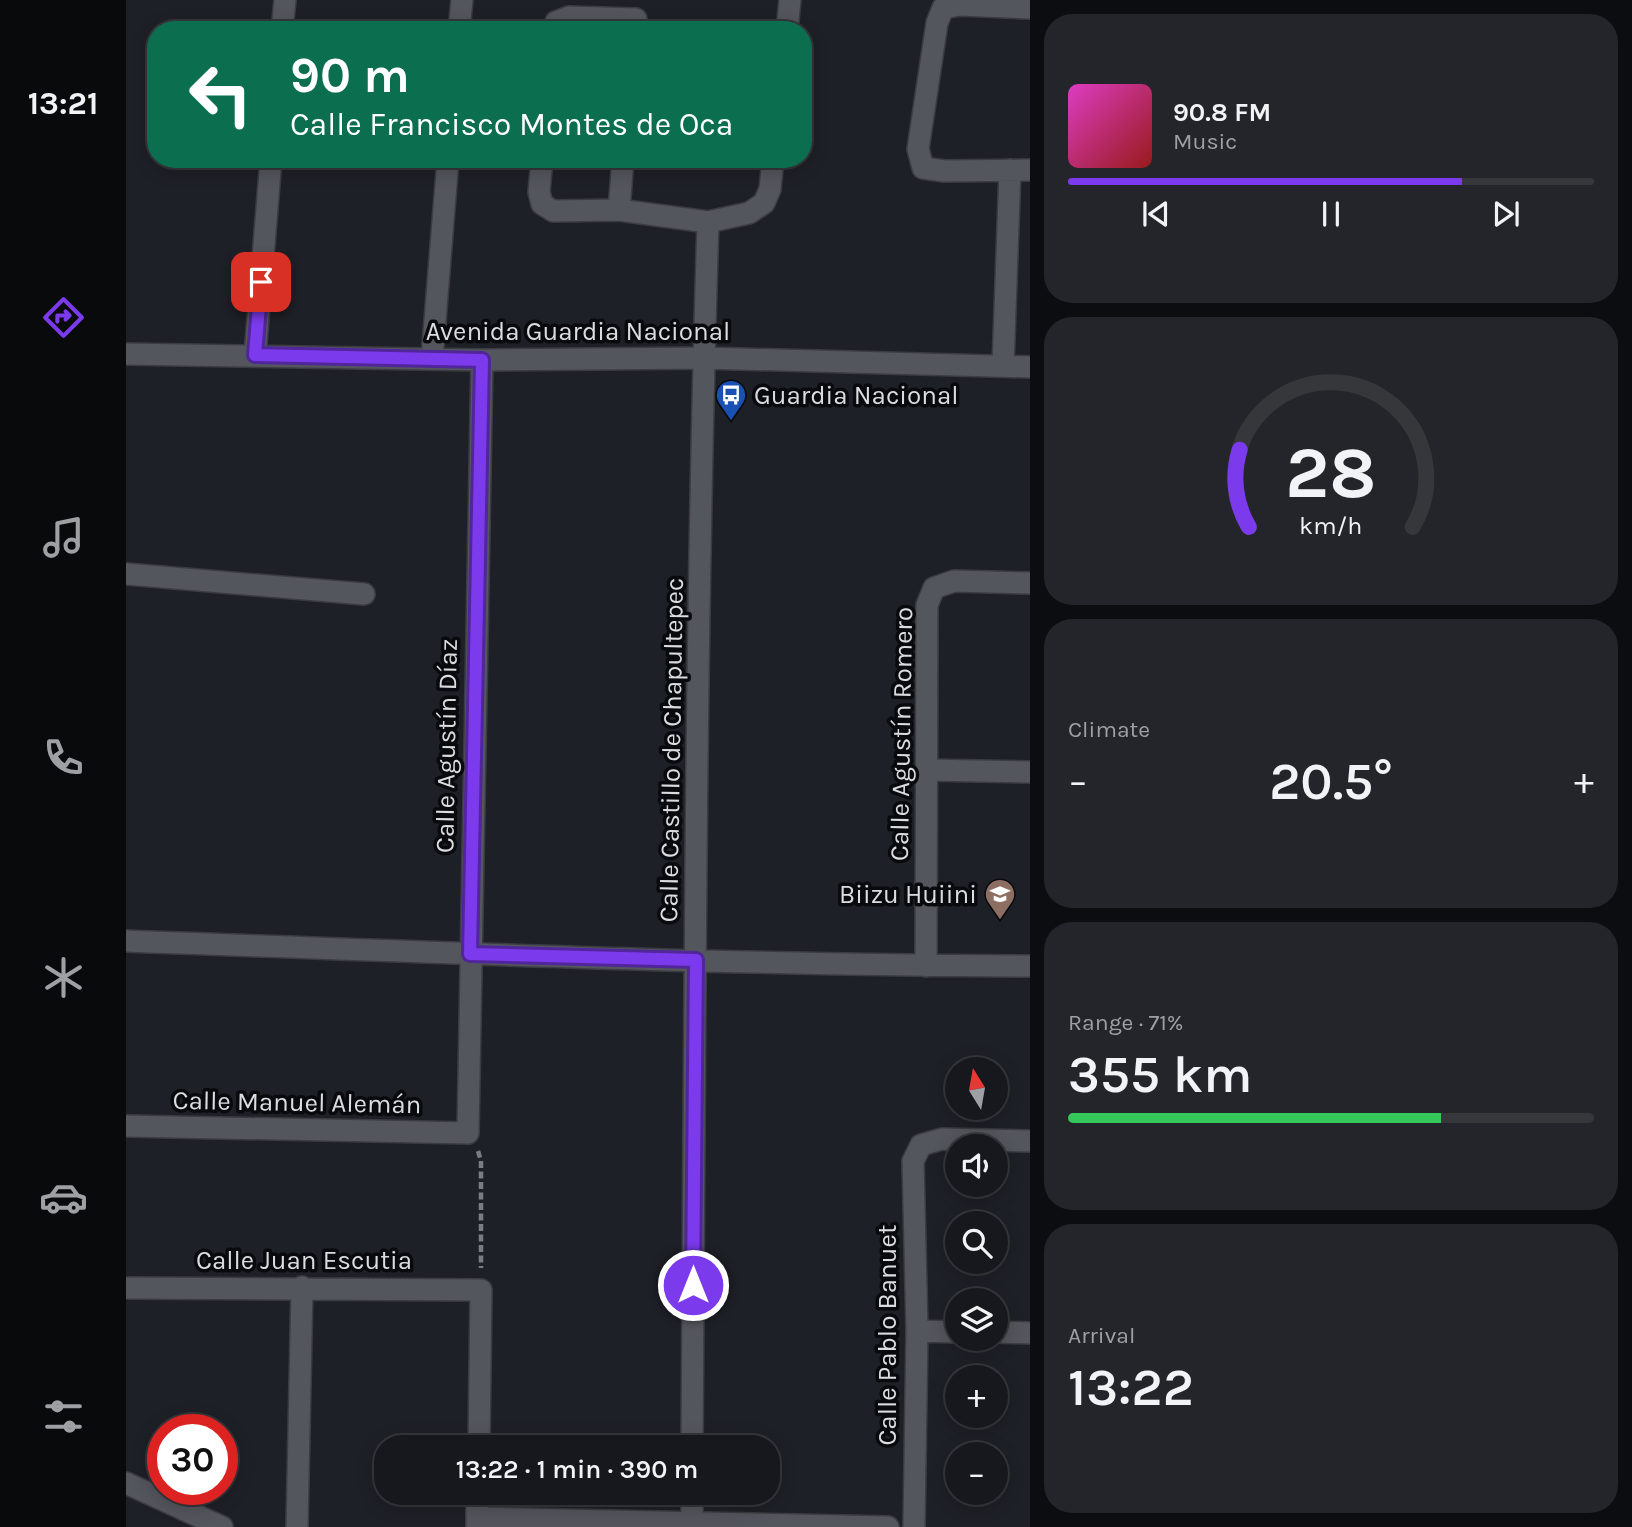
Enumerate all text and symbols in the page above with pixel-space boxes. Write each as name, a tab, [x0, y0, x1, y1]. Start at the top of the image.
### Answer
text: 90 m	[290, 47, 410, 104]
icon: left	[175, 49, 266, 140]
text: 13:21	[28, 85, 98, 122]
text: 90.8 FM	[1173, 97, 1271, 128]
text: Calle Francisco Montes de Oca	[290, 106, 733, 143]
text: Music	[1173, 128, 1237, 155]
icon: previous	[1137, 195, 1175, 233]
icon: pause	[1312, 195, 1350, 233]
icon: next	[1487, 195, 1525, 233]
pin	[231, 252, 291, 312]
icon: arrive	[242, 263, 280, 301]
icon: directions	[39, 293, 88, 342]
street label: Avenida Guardia Nacional	[426, 316, 730, 347]
bus stop icon: Guardia Nacional	[714, 378, 748, 422]
place label: Guardia Nacional	[754, 380, 959, 411]
text: 28	[1285, 430, 1377, 515]
text: km/h	[1299, 511, 1363, 540]
icon: music	[39, 513, 88, 562]
street label: Calle Castillo de Chapultepec	[653, 577, 690, 923]
street label: Calle Agustín Romero	[884, 607, 919, 861]
street label: Calle Agustín Díaz	[429, 639, 464, 853]
text: Climate	[1068, 716, 1150, 743]
icon: phone	[39, 733, 88, 782]
text: 20.5°	[1269, 751, 1393, 812]
text: −	[1068, 759, 1088, 804]
text: +	[1574, 759, 1594, 804]
school or university icon: Biizu Huiini	[983, 877, 1017, 921]
place label: Biizu Huiini	[839, 879, 977, 910]
icon: climate	[39, 953, 88, 1002]
text: Range · 71%	[1068, 1009, 1184, 1036]
text: 355 km	[1068, 1044, 1252, 1105]
north arrow	[945, 1057, 1008, 1120]
map controls	[945, 1057, 1008, 1505]
street label: Calle Manuel Alemán	[172, 1085, 422, 1120]
button: sound	[945, 1134, 1008, 1197]
icon: car	[39, 1173, 88, 1222]
button: search	[945, 1211, 1008, 1274]
street label: Calle Pablo Banuet	[872, 1224, 903, 1446]
street label: Calle Juan Escutia	[196, 1245, 412, 1276]
position arrow	[656, 1248, 730, 1322]
button: layers	[945, 1288, 1008, 1351]
text: Arrival	[1068, 1322, 1135, 1349]
text: 13:22	[1068, 1357, 1194, 1418]
button: +	[945, 1365, 1008, 1428]
icon: filters	[39, 1392, 88, 1441]
speed limit sign: 30	[147, 1414, 238, 1505]
button: −	[945, 1442, 1008, 1505]
text: 13:22 · 1 min · 390 m	[456, 1454, 698, 1485]

